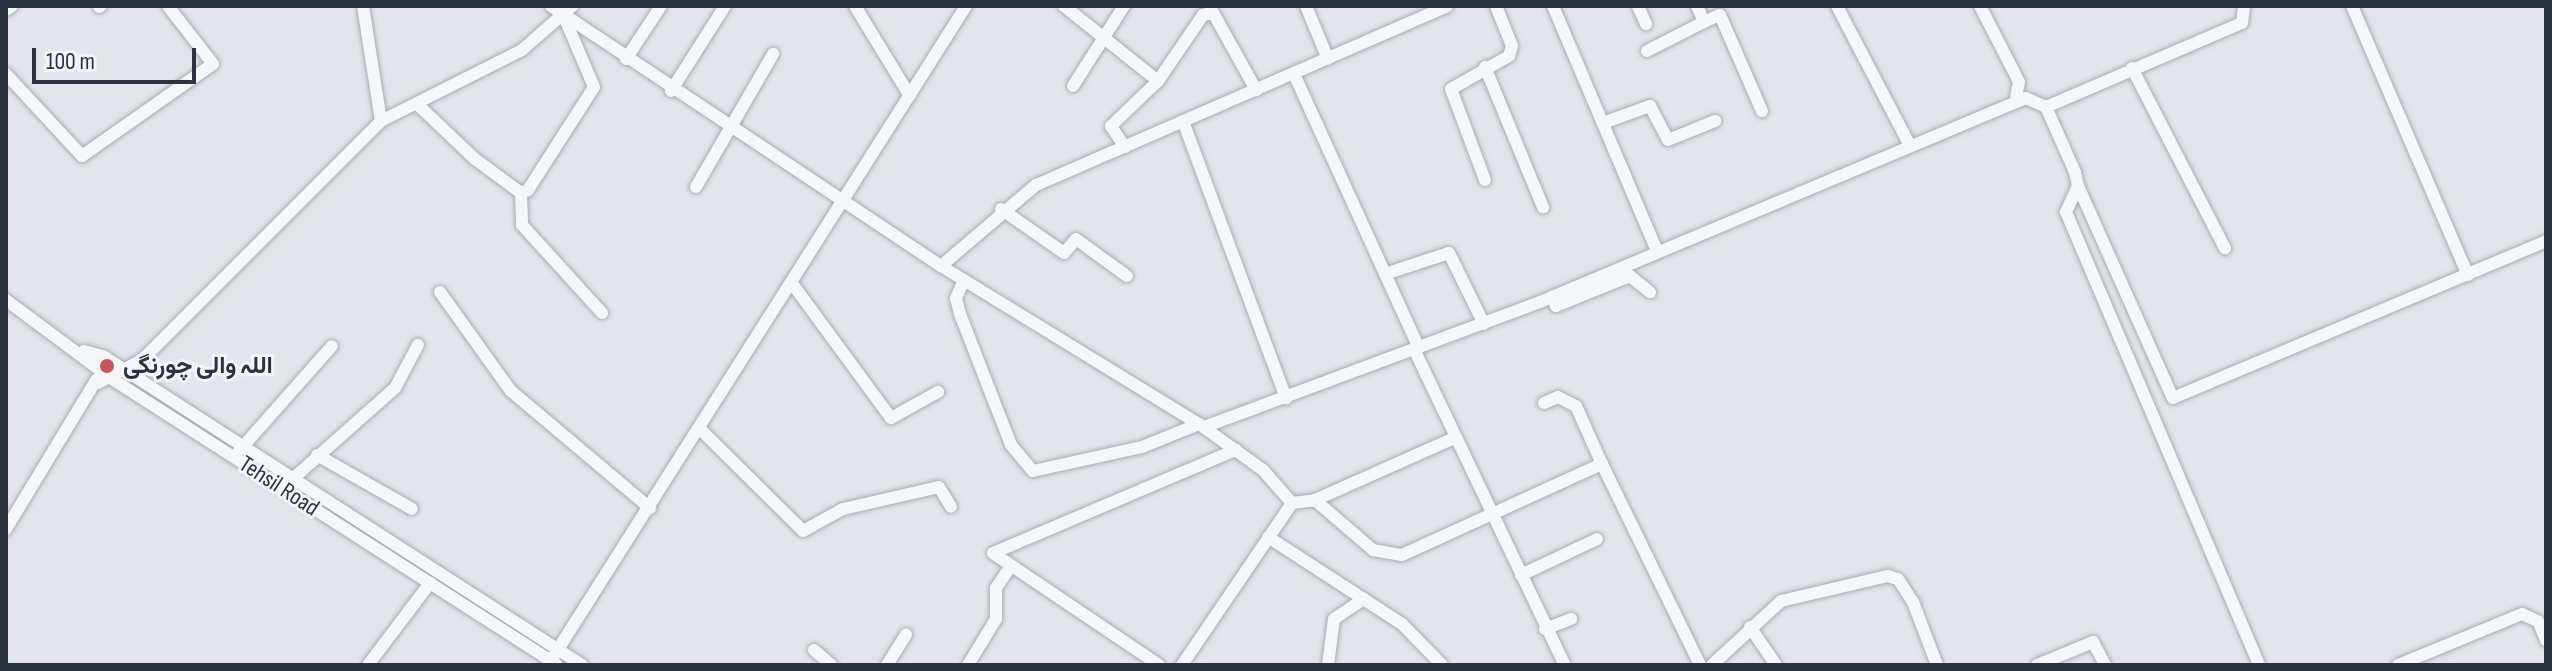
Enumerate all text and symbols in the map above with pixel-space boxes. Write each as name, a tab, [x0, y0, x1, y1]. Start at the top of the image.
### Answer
scale bar	[36, 32, 200, 82]
text: 100 m	[46, 47, 95, 76]
place label: اللہ والی چورنگی	[123, 352, 273, 380]
marker: اللہ والی چورنگی	[98, 357, 116, 375]
street label: Tehsil Road	[234, 450, 324, 522]

